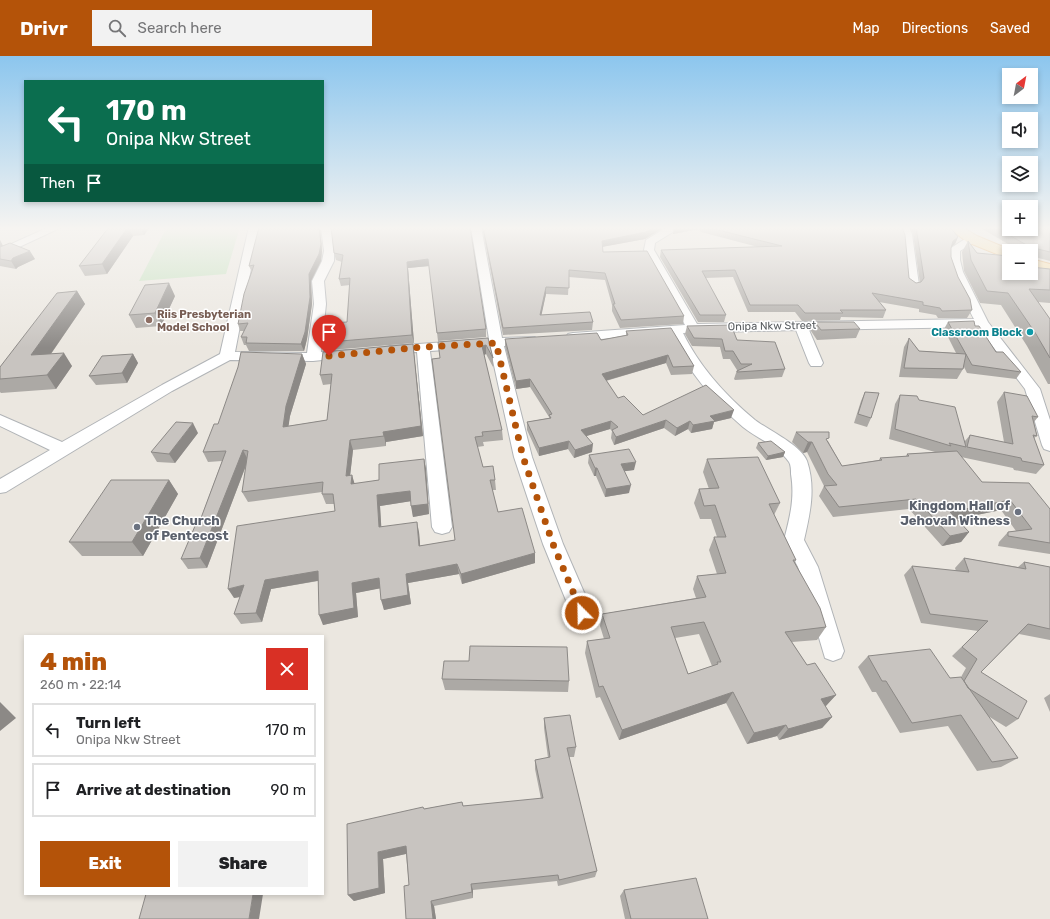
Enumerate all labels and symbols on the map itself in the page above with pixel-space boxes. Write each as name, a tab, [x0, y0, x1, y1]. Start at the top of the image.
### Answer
north arrow	[1002, 68, 1038, 104]
place label: Riis Presbyterian Model School	[157, 308, 251, 334]
marker: Riis Presbyterian Model School	[144, 315, 154, 325]
pin	[312, 315, 346, 356]
street label: Onipa Nkw Street	[728, 319, 817, 333]
place label: Classroom Block	[931, 326, 1023, 339]
marker: Classroom Block	[1025, 327, 1035, 337]
place label: Kingdom Hall of Jehovah Witness	[900, 498, 1010, 528]
marker: Kingdom Hall of Jehovah Witness	[1013, 507, 1023, 517]
place label: The Church of Pentecost	[145, 513, 229, 543]
marker: The Church of Pentecost	[132, 522, 142, 532]
position arrow	[561, 592, 603, 634]

